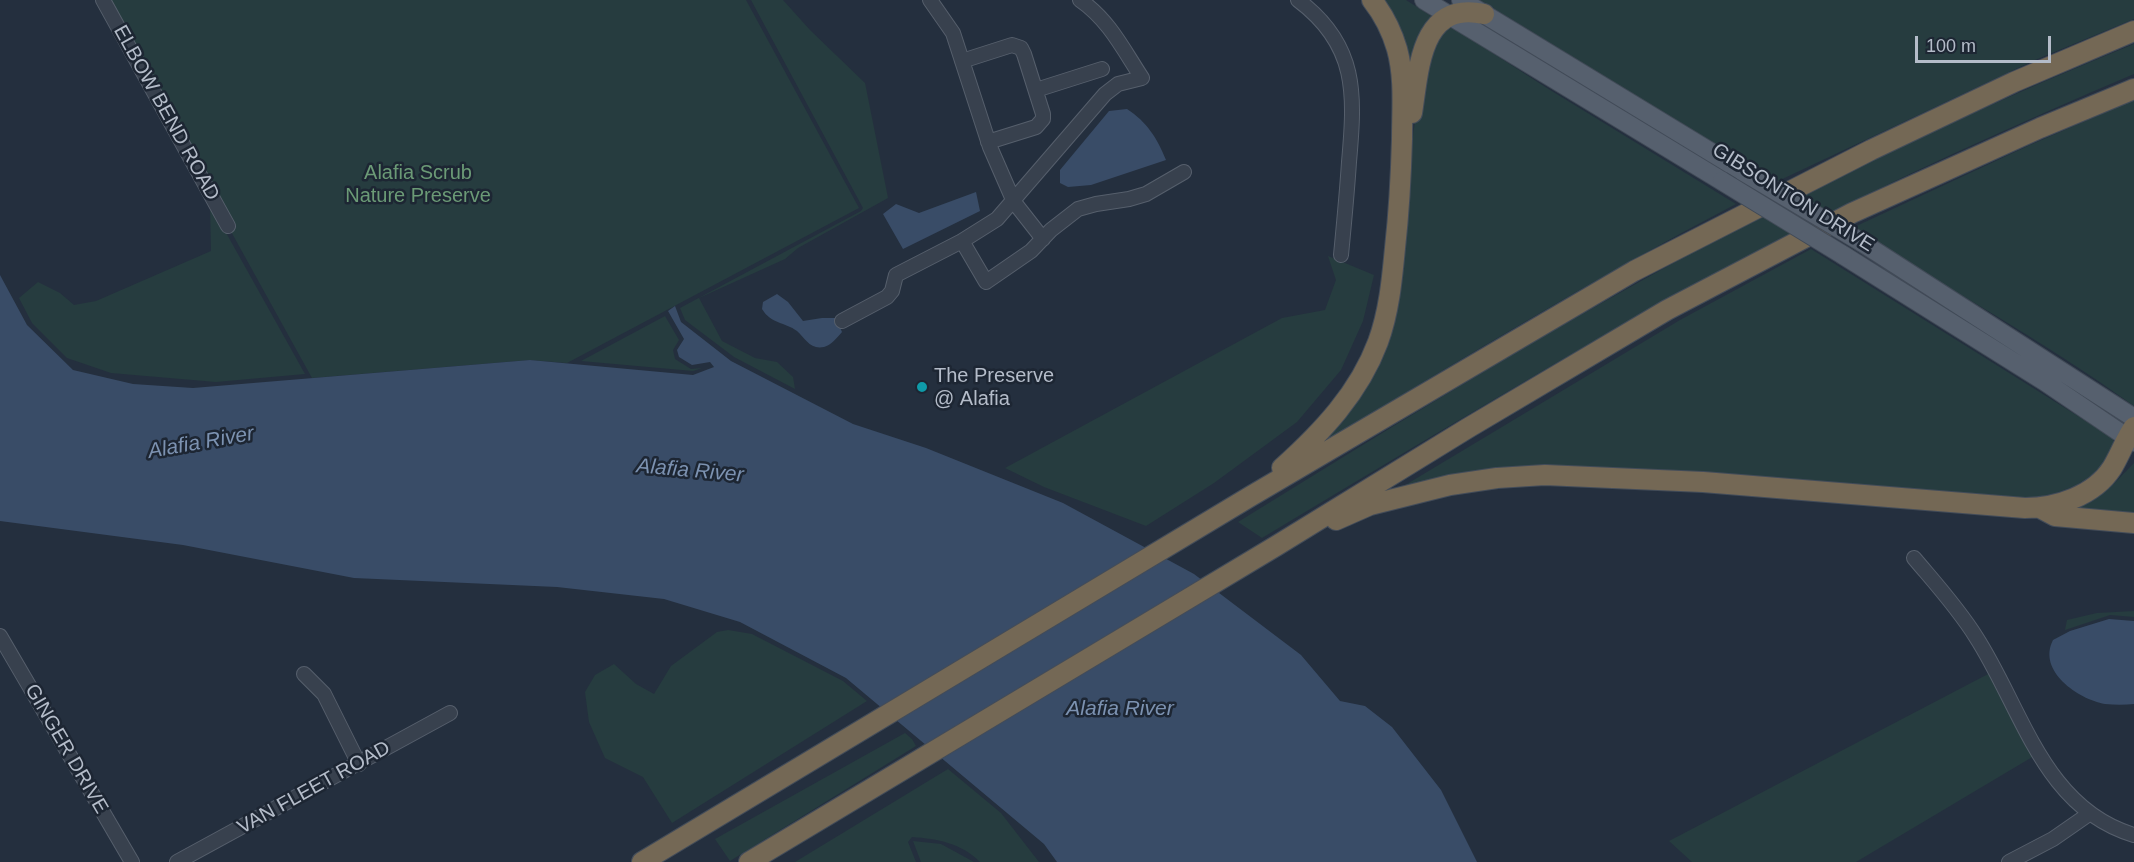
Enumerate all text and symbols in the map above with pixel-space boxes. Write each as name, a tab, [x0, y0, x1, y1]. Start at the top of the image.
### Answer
street label: ELBOW BEND ROAD	[108, 21, 224, 205]
scale bar	[1918, 24, 2054, 62]
text: 100 m	[1926, 36, 1976, 56]
street label: GIBSONTON DRIVE	[1708, 138, 1878, 258]
park label: Alafia Scrub Nature Preserve	[345, 161, 491, 208]
place label: The Preserve @ Alafia	[934, 364, 1054, 411]
marker: The Preserve @ Alafia	[915, 380, 929, 394]
water label: Alafia River	[146, 421, 256, 465]
water label: Alafia River	[635, 454, 745, 488]
street label: GINGER DRIVE	[19, 680, 113, 818]
water label: Alafia River	[1066, 696, 1174, 722]
street label: VAN FLEET ROAD	[234, 736, 394, 840]

